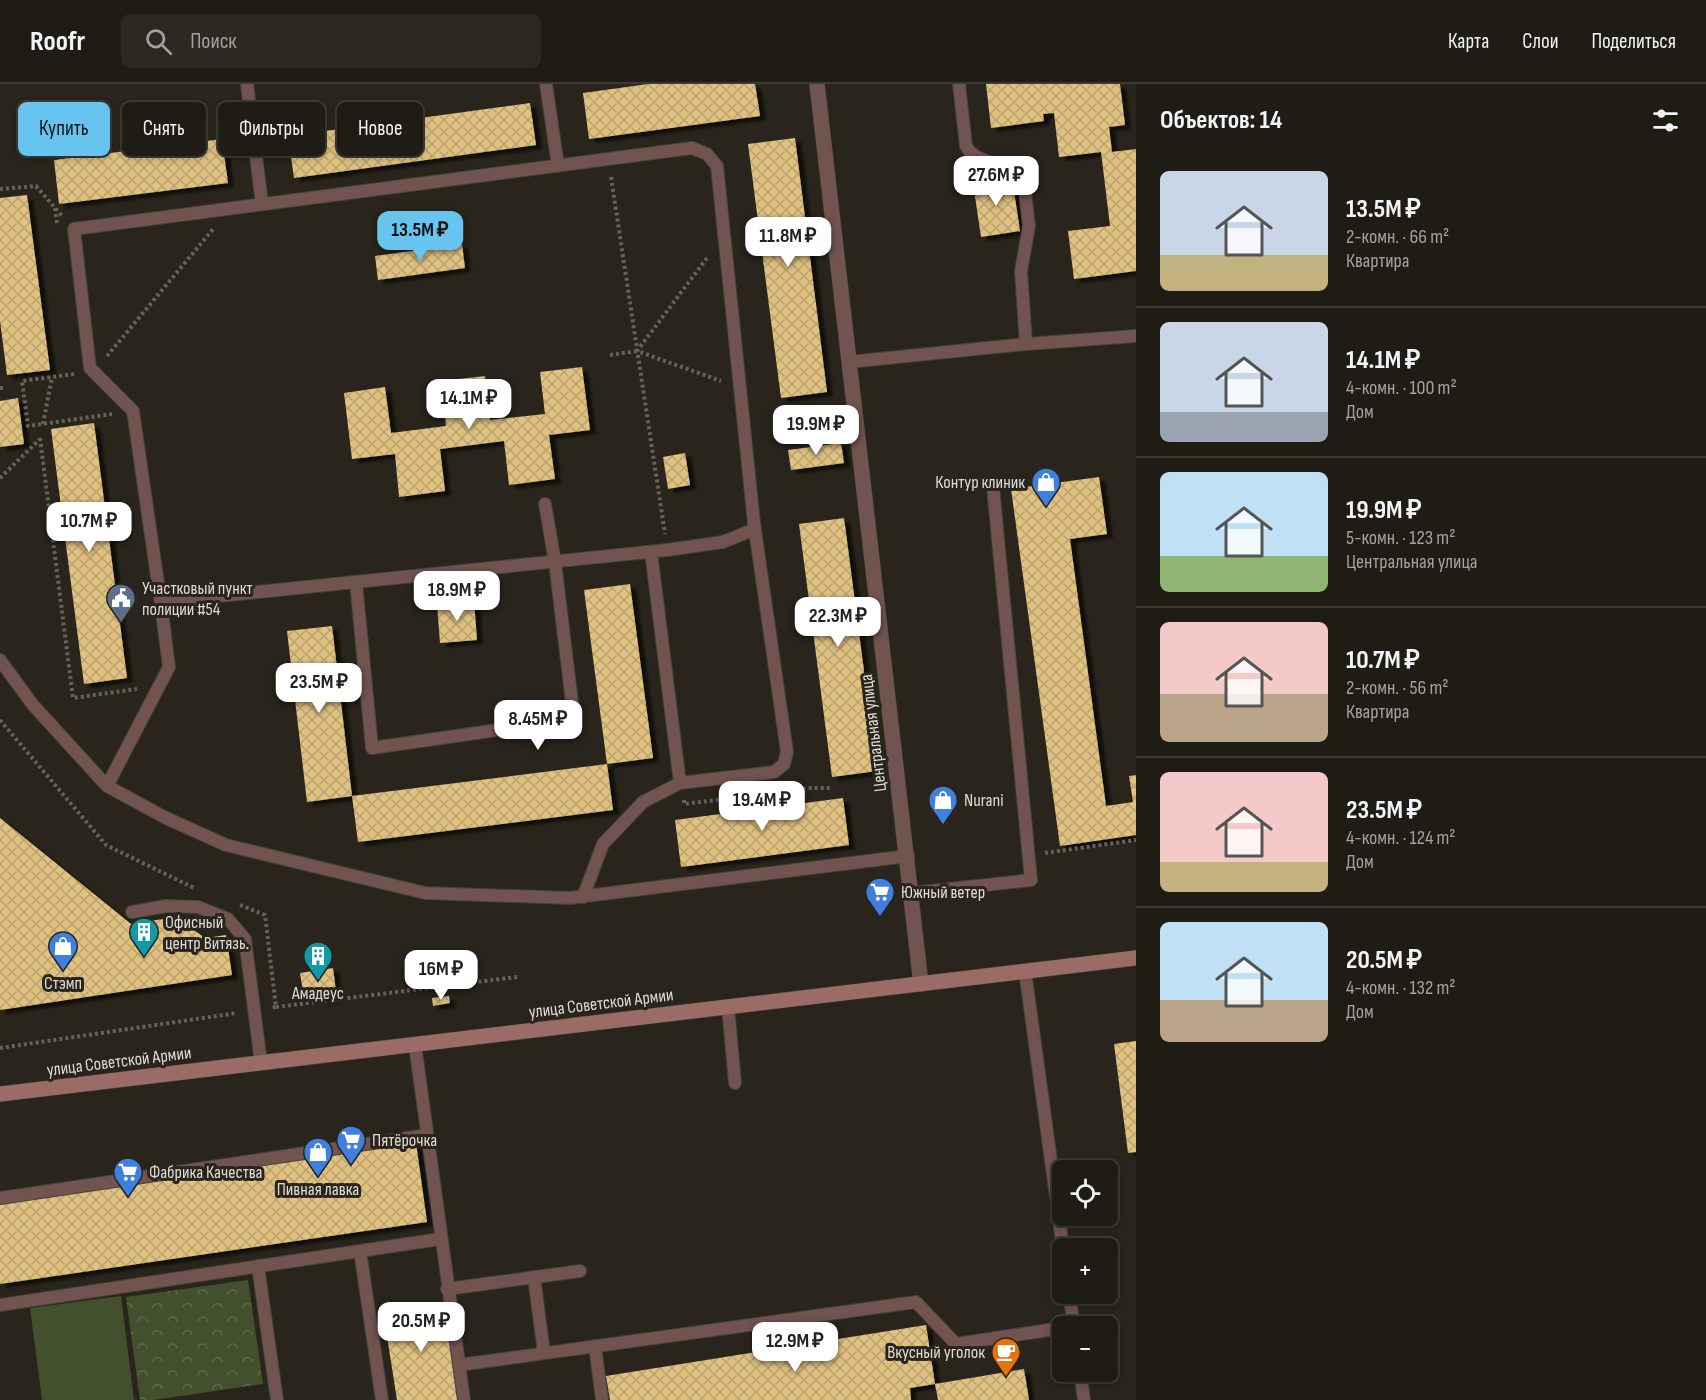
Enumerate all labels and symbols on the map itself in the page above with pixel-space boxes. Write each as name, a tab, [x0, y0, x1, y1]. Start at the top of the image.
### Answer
pin: 27.6M ₽	[941, 156, 1051, 207]
pin: 13.5M ₽	[365, 211, 475, 262]
pin: 11.8M ₽	[733, 217, 843, 268]
pin: 14.1M ₽	[414, 379, 524, 430]
pin: 19.9M ₽	[761, 405, 871, 456]
shop icon: Контур клиник	[1030, 466, 1062, 508]
place label: Контур клиник	[935, 472, 1025, 493]
pin: 10.7M ₽	[34, 502, 144, 553]
pin: 18.9M ₽	[402, 571, 512, 622]
place label: Участковый пункт полиции #54	[142, 578, 253, 620]
public building icon: Участковый пункт полиции #54	[105, 582, 137, 624]
pin: 22.3M ₽	[783, 597, 893, 648]
pin: 23.5M ₽	[264, 663, 374, 714]
street label: Центральная улица	[856, 673, 891, 793]
pin: 8.45M ₽	[483, 700, 593, 751]
pin: 19.4M ₽	[707, 781, 817, 832]
shop icon: Nurani	[927, 784, 959, 826]
place label: Nurani	[964, 790, 1004, 811]
supermarket icon: Южный ветер	[864, 876, 896, 918]
place label: Южный ветер	[901, 882, 985, 903]
place label: Офисный центр Витязь.	[165, 912, 249, 954]
building icon: Офисный центр Витязь.	[128, 916, 160, 958]
shop icon: Стэмп	[47, 930, 79, 972]
building icon: Амадеус	[302, 940, 334, 982]
pin: 16M ₽	[399, 950, 483, 1001]
place label: Стэмп	[44, 973, 82, 994]
place label: Амадеус	[291, 983, 344, 1004]
street label: улица Советской Армии	[528, 984, 675, 1023]
street label: улица Советской Армии	[46, 1042, 193, 1081]
supermarket icon: Пятёрочка	[335, 1124, 367, 1166]
place label: Пятёрочка	[372, 1130, 437, 1151]
shop icon: Пивная лавка	[302, 1136, 334, 1178]
supermarket icon: Фабрика Качества	[112, 1156, 144, 1198]
place label: Фабрика Качества	[149, 1162, 263, 1183]
place label: Пивная лавка	[277, 1179, 359, 1200]
pin: 20.5M ₽	[366, 1302, 476, 1353]
pin: 12.9M ₽	[740, 1322, 850, 1373]
cafe icon: Вкусный уголок	[990, 1336, 1022, 1378]
place label: Вкусный уголок	[887, 1342, 985, 1363]

